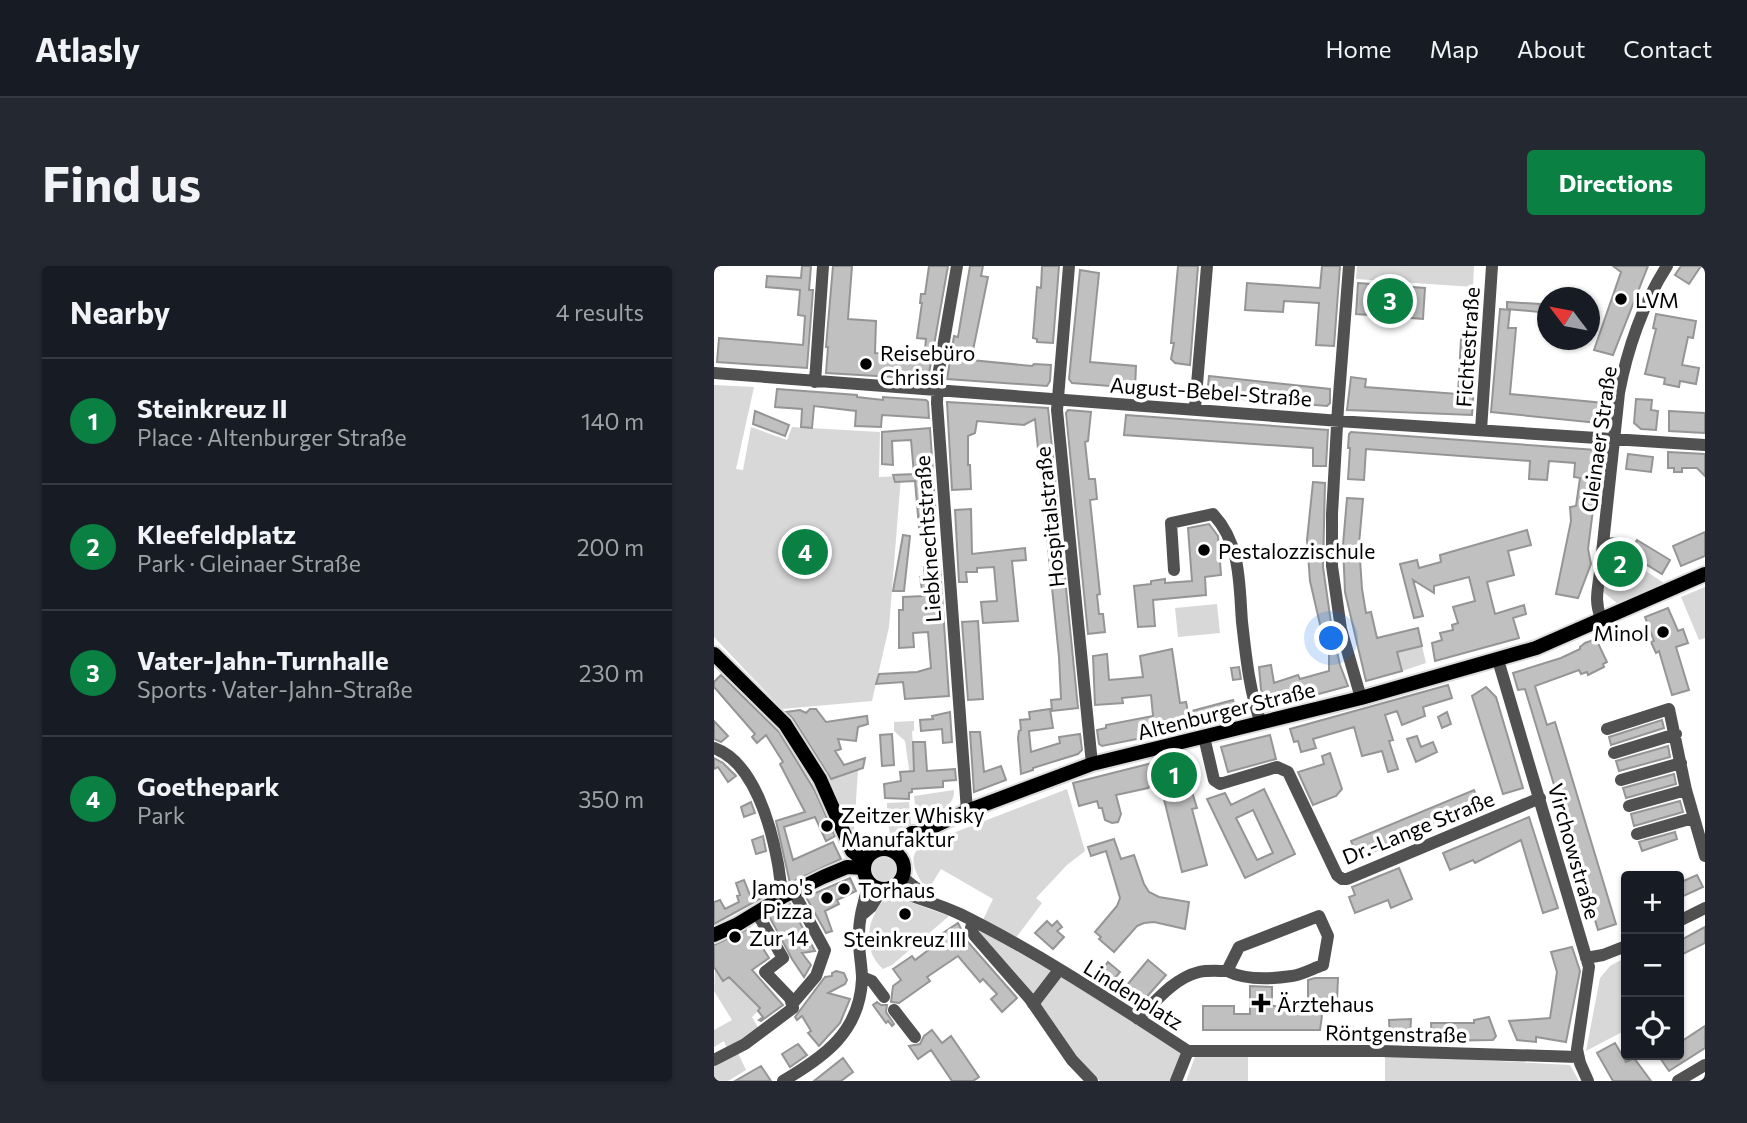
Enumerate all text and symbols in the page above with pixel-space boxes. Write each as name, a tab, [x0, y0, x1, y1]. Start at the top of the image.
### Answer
text: Atlasly	[35, 28, 140, 69]
text: Home	[1326, 34, 1392, 63]
text: Map	[1430, 34, 1479, 63]
text: About	[1517, 34, 1585, 63]
text: Contact	[1623, 34, 1712, 63]
button: Directions	[1527, 150, 1705, 215]
text: Find us	[42, 152, 201, 212]
pin: 3	[1367, 275, 1413, 327]
street label: Fichtestraße	[1450, 286, 1484, 408]
north arrow	[1537, 287, 1600, 350]
place label: LVM	[1635, 287, 1679, 312]
marker: LVM	[1613, 291, 1629, 307]
text: Nearby	[70, 293, 170, 330]
text: 4 results	[556, 298, 644, 326]
place label: Reisebüro Chrissi	[880, 340, 975, 389]
marker: Reisebüro Chrissi	[858, 356, 874, 372]
street label: Gleinaer Straße	[1575, 364, 1621, 514]
street label: August-Bebel-Straße	[1109, 371, 1313, 411]
text: Steinkreuz II	[137, 392, 288, 423]
text: 1	[88, 407, 98, 435]
text: 140 m	[581, 407, 644, 435]
text: Place · Altenburger Straße	[137, 423, 407, 451]
street label: Hospitalstraße	[1029, 445, 1069, 589]
street label: Liebknechtstraße	[909, 455, 945, 623]
text: Kleefeldplatz	[137, 518, 296, 549]
pin: 4	[782, 526, 828, 578]
text: 2	[86, 533, 100, 561]
text: 200 m	[577, 533, 644, 561]
place label: Pestalozzischule	[1218, 538, 1375, 563]
pin: 2	[1597, 538, 1643, 590]
marker: Pestalozzischule	[1196, 542, 1212, 558]
text: Park · Gleinaer Straße	[137, 549, 361, 577]
place label: Minol	[1594, 620, 1649, 645]
your location	[1314, 621, 1348, 655]
marker: Minol	[1655, 624, 1671, 640]
text: Vater-Jahn-Turnhalle	[137, 644, 389, 675]
text: 3	[86, 659, 100, 687]
text: 230 m	[579, 659, 644, 687]
text: Sports · Vater-Jahn-Straße	[137, 675, 413, 703]
street label: Altenburger Straße	[1135, 676, 1317, 744]
pin: 1	[1151, 749, 1197, 801]
text: Goethepark	[137, 770, 280, 801]
street label: Virchowstraße	[1544, 780, 1606, 922]
text: 4	[86, 785, 100, 813]
text: 350 m	[578, 785, 644, 813]
street label: Dr.-Lange Straße	[1338, 785, 1498, 869]
text: Park	[137, 801, 185, 829]
place label: Zeitzer Whisky Manufaktur	[841, 802, 985, 851]
marker: Zeitzer Whisky Manufaktur	[819, 818, 835, 834]
map controls	[1621, 871, 1684, 1060]
button: +	[1621, 871, 1684, 934]
place label: Jamo's Pizza	[751, 874, 813, 923]
place label: Torhaus	[858, 877, 935, 902]
marker: Torhaus	[836, 881, 852, 897]
marker: Jamo's Pizza	[819, 890, 835, 906]
marker: Steinkreuz III	[897, 906, 913, 922]
place label: Zur 14	[749, 925, 809, 950]
place label: Steinkreuz III	[843, 926, 967, 951]
marker: Zur 14	[727, 929, 743, 945]
button: −	[1621, 934, 1684, 997]
street label: Lindenplatz	[1080, 954, 1188, 1034]
place label: Ärztehaus	[1277, 991, 1374, 1016]
marker: Ärztehaus	[1251, 993, 1271, 1013]
button: locate	[1621, 997, 1684, 1060]
street label: Röntgenstraße	[1325, 1019, 1467, 1047]

